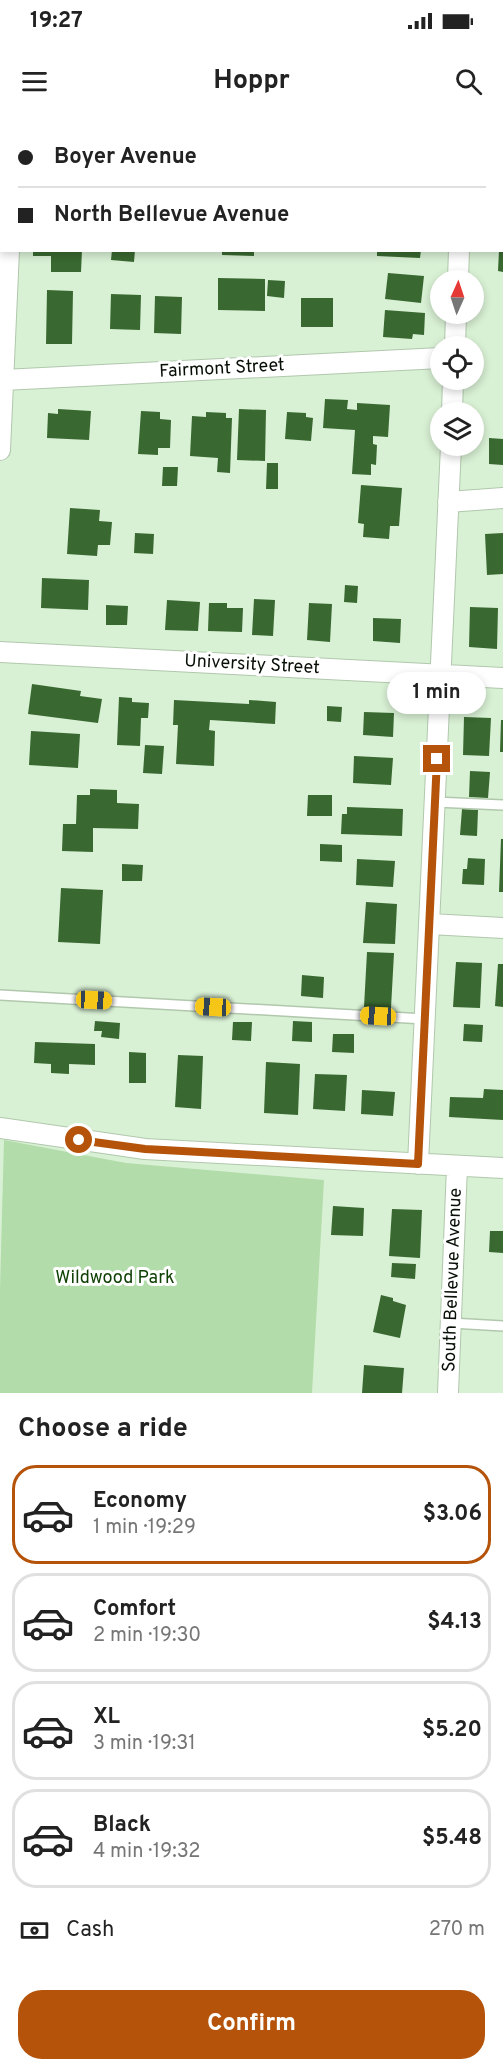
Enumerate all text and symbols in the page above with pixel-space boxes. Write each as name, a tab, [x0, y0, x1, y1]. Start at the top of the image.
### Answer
text: 19:27	[30, 8, 83, 35]
text: Hoppr	[213, 64, 290, 98]
icon: menu	[18, 65, 51, 98]
icon: search	[452, 65, 485, 98]
text: Boyer Avenue	[54, 144, 197, 171]
text: North Bellevue Avenue	[54, 202, 289, 229]
north arrow	[430, 270, 484, 324]
map controls	[430, 270, 484, 456]
button: locate	[430, 336, 484, 390]
street label: Fairmont Street	[159, 354, 285, 384]
button: layers	[430, 402, 484, 456]
street label: University Street	[184, 650, 320, 680]
callout: 1 min	[388, 672, 486, 714]
text: 1 min	[412, 680, 461, 706]
route end	[423, 745, 450, 772]
car	[76, 990, 112, 1010]
car	[195, 997, 231, 1017]
car	[360, 1006, 396, 1026]
route start	[65, 1126, 92, 1153]
street label: South Bellevue Avenue	[438, 1187, 468, 1373]
park label: Wildwood Park	[55, 1267, 175, 1290]
text: Choose a ride	[18, 1412, 188, 1446]
icon: car	[21, 1488, 75, 1542]
text: Economy	[93, 1488, 187, 1515]
text: $3.06	[423, 1501, 482, 1528]
text: 1 min · 19:29	[93, 1515, 196, 1541]
icon: car	[21, 1596, 75, 1650]
text: Comfort	[93, 1596, 176, 1623]
text: $4.13	[427, 1609, 482, 1636]
text: 2 min · 19:30	[93, 1623, 201, 1649]
icon: car	[21, 1704, 75, 1758]
text: XL	[93, 1704, 120, 1731]
text: $5.20	[422, 1717, 482, 1744]
text: 3 min · 19:31	[93, 1731, 196, 1757]
icon: car	[21, 1812, 75, 1866]
text: Black	[93, 1812, 151, 1839]
text: $5.48	[422, 1825, 482, 1852]
text: 4 min · 19:32	[93, 1839, 201, 1865]
icon: cash	[18, 1914, 51, 1947]
text: Cash	[66, 1917, 115, 1944]
text: 270 m	[429, 1917, 485, 1943]
button: Confirm	[18, 1990, 485, 2059]

